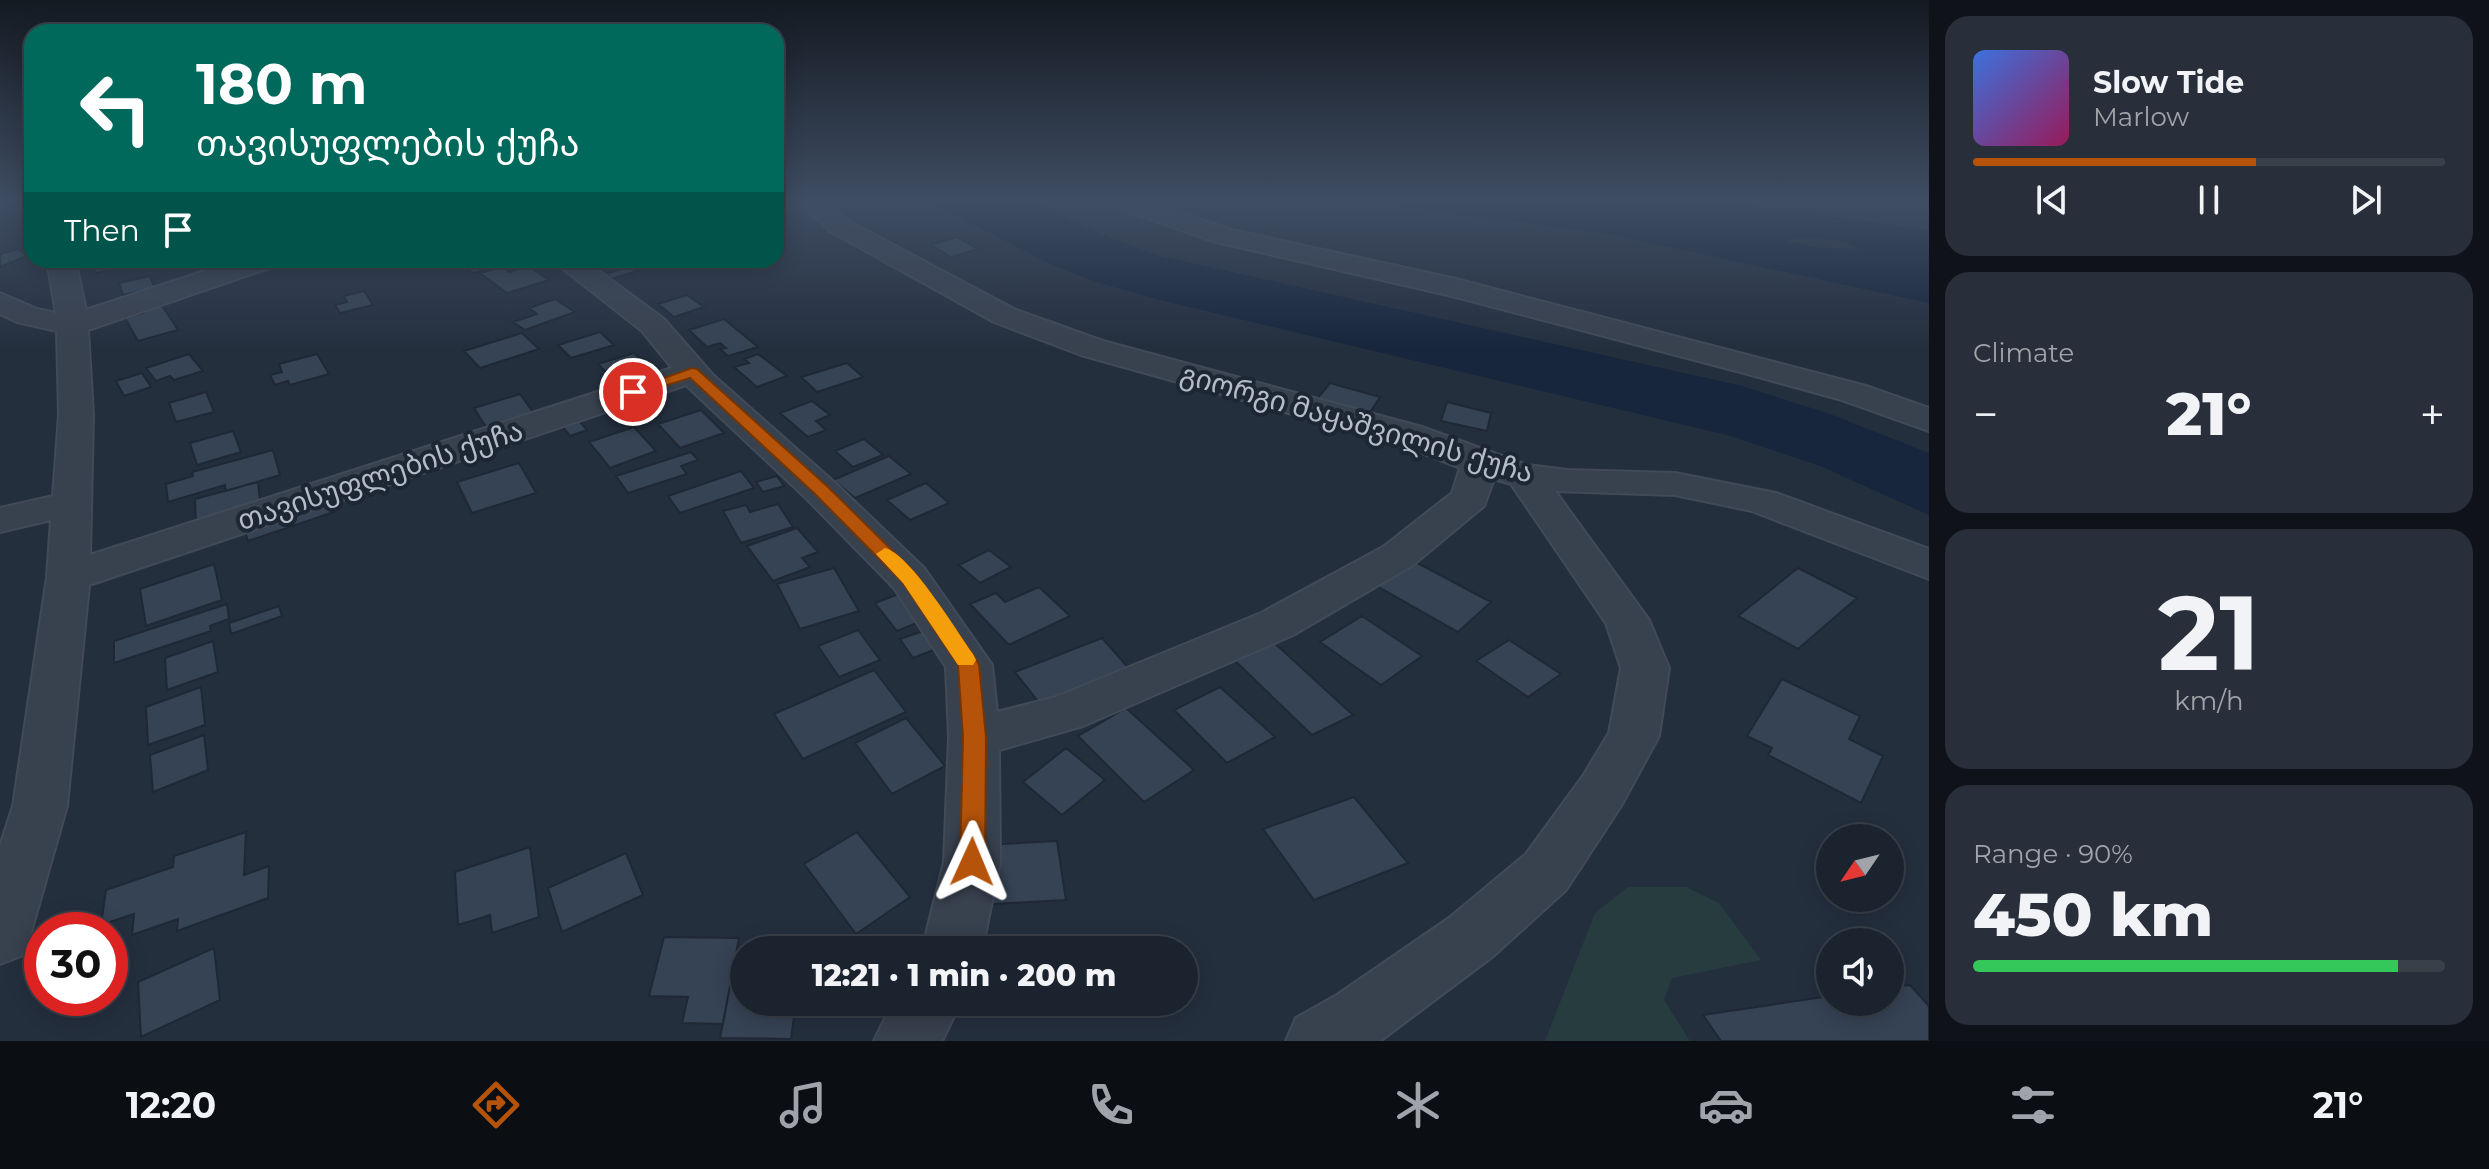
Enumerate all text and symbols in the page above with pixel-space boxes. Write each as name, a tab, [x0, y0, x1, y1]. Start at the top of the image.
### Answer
text: 180 m	[196, 50, 368, 118]
icon: left	[64, 56, 168, 160]
text: Slow Tide	[2093, 64, 2244, 101]
text: Marlow	[2093, 101, 2189, 133]
text: თავისუფლების ქუჩა	[196, 121, 580, 165]
icon: previous	[2030, 178, 2074, 222]
icon: pause	[2187, 178, 2231, 222]
icon: next	[2344, 178, 2388, 222]
icon: arrive	[156, 208, 200, 252]
text: Then	[64, 212, 140, 249]
text: Climate	[1973, 337, 2074, 369]
street label: გიორგი მაყაშვილის ქუჩა	[1177, 356, 1537, 490]
pin	[599, 358, 667, 426]
icon: arrive	[611, 370, 655, 414]
text: 21°	[2166, 377, 2252, 450]
text: −	[1973, 387, 1998, 441]
text: +	[2420, 387, 2445, 441]
street label: თავისუფლების ქუჩა	[233, 413, 527, 537]
text: 21	[2158, 569, 2260, 696]
text: km/h	[2174, 685, 2244, 717]
position arrow	[930, 820, 1014, 904]
north arrow	[1816, 824, 1904, 912]
map controls	[1816, 824, 1904, 1016]
text: Range · 90%	[1973, 838, 2133, 870]
text: 450 km	[1973, 878, 2213, 951]
speed limit sign: 30	[24, 912, 128, 1016]
button: sound	[1816, 928, 1904, 1016]
text: 12:21 · 1 min · 200 m	[812, 957, 1116, 994]
icon: directions	[468, 1077, 524, 1133]
icon: music	[775, 1077, 831, 1133]
icon: phone	[1083, 1077, 1139, 1133]
icon: climate	[1390, 1077, 1446, 1133]
icon: car	[1698, 1077, 1754, 1133]
icon: filters	[2005, 1077, 2061, 1133]
text: 12:20	[126, 1083, 216, 1127]
text: 21°	[2313, 1083, 2363, 1127]

